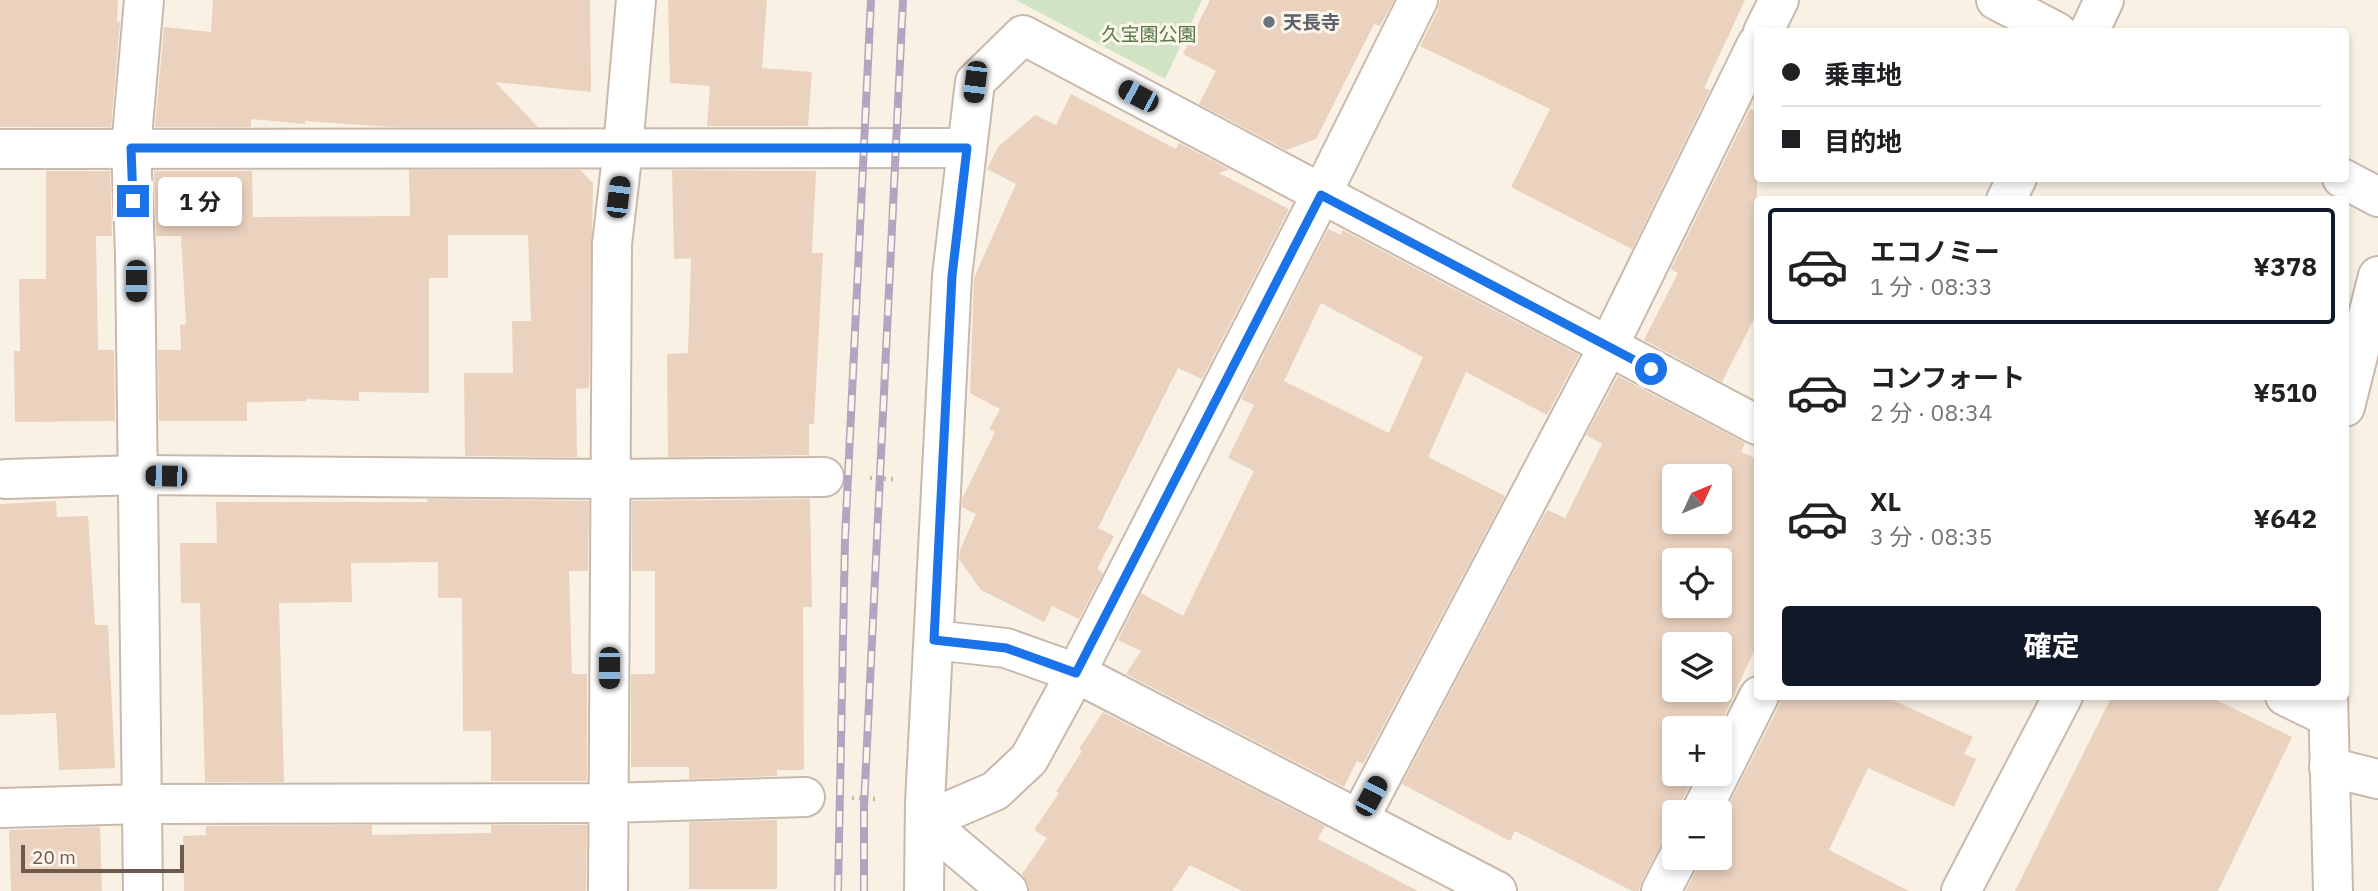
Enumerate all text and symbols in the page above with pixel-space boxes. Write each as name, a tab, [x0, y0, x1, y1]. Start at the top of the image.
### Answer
place label: 天長寺	[1283, 10, 1340, 34]
marker: 天長寺	[1261, 14, 1277, 30]
park label: 久宝園公園	[1101, 22, 1197, 46]
text: 乗車地	[1824, 57, 1902, 91]
car	[963, 60, 988, 104]
car	[1115, 77, 1162, 115]
text: 目的地	[1824, 124, 1902, 158]
car	[606, 175, 631, 219]
callout: 1 分	[158, 176, 242, 226]
route end	[117, 185, 149, 217]
text: 1 分	[179, 186, 221, 216]
text: エコノミー	[1870, 234, 2000, 268]
icon: car	[1786, 235, 1849, 298]
text: ¥378	[2253, 249, 2317, 283]
car	[126, 260, 147, 302]
text: 1 分 · 08:33	[1870, 271, 1993, 301]
route start	[1635, 353, 1667, 385]
text: コンフォート	[1870, 360, 2025, 394]
icon: car	[1786, 361, 1849, 424]
text: ¥510	[2253, 375, 2317, 409]
text: 2 分 · 08:34	[1870, 397, 1993, 427]
north arrow	[1662, 464, 1732, 534]
map controls	[1662, 464, 1732, 870]
car	[145, 465, 188, 487]
text: XL	[1870, 484, 1901, 518]
icon: car	[1786, 487, 1849, 550]
text: ¥642	[2253, 501, 2317, 535]
text: 3 分 · 08:35	[1870, 521, 1993, 551]
button: locate	[1662, 548, 1732, 618]
button: 確定	[1782, 606, 2321, 686]
button: layers	[1662, 632, 1732, 702]
car	[599, 647, 620, 689]
button: +	[1662, 716, 1732, 786]
car	[1352, 773, 1391, 819]
button: −	[1662, 800, 1732, 870]
scale bar	[21, 842, 184, 874]
text: 20 m	[32, 845, 76, 869]

